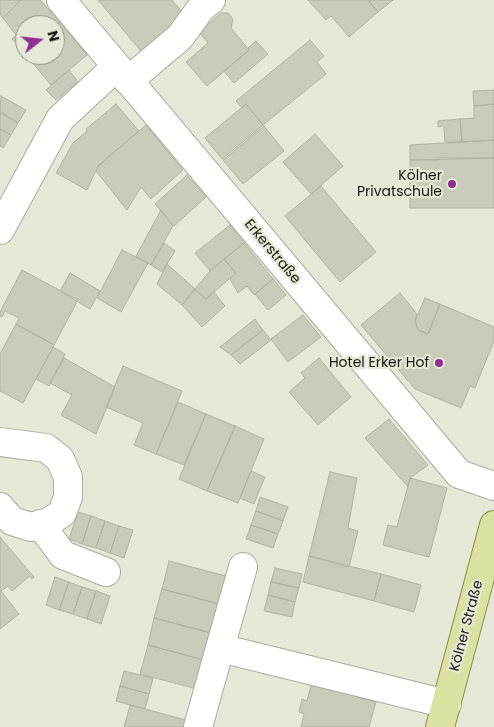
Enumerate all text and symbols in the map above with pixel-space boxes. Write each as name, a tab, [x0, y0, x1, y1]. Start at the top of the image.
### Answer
north arrow	[15, 15, 65, 65]
text: N	[42, 28, 65, 44]
place label: Kölner Privatschule	[357, 168, 442, 200]
marker: Kölner Privatschule	[446, 178, 458, 190]
street label: Erkerstraße	[240, 216, 304, 288]
place label: Hotel Erker Hof	[329, 355, 429, 371]
marker: Hotel Erker Hof	[433, 357, 445, 369]
street label: Kölner Straße	[447, 579, 487, 673]

